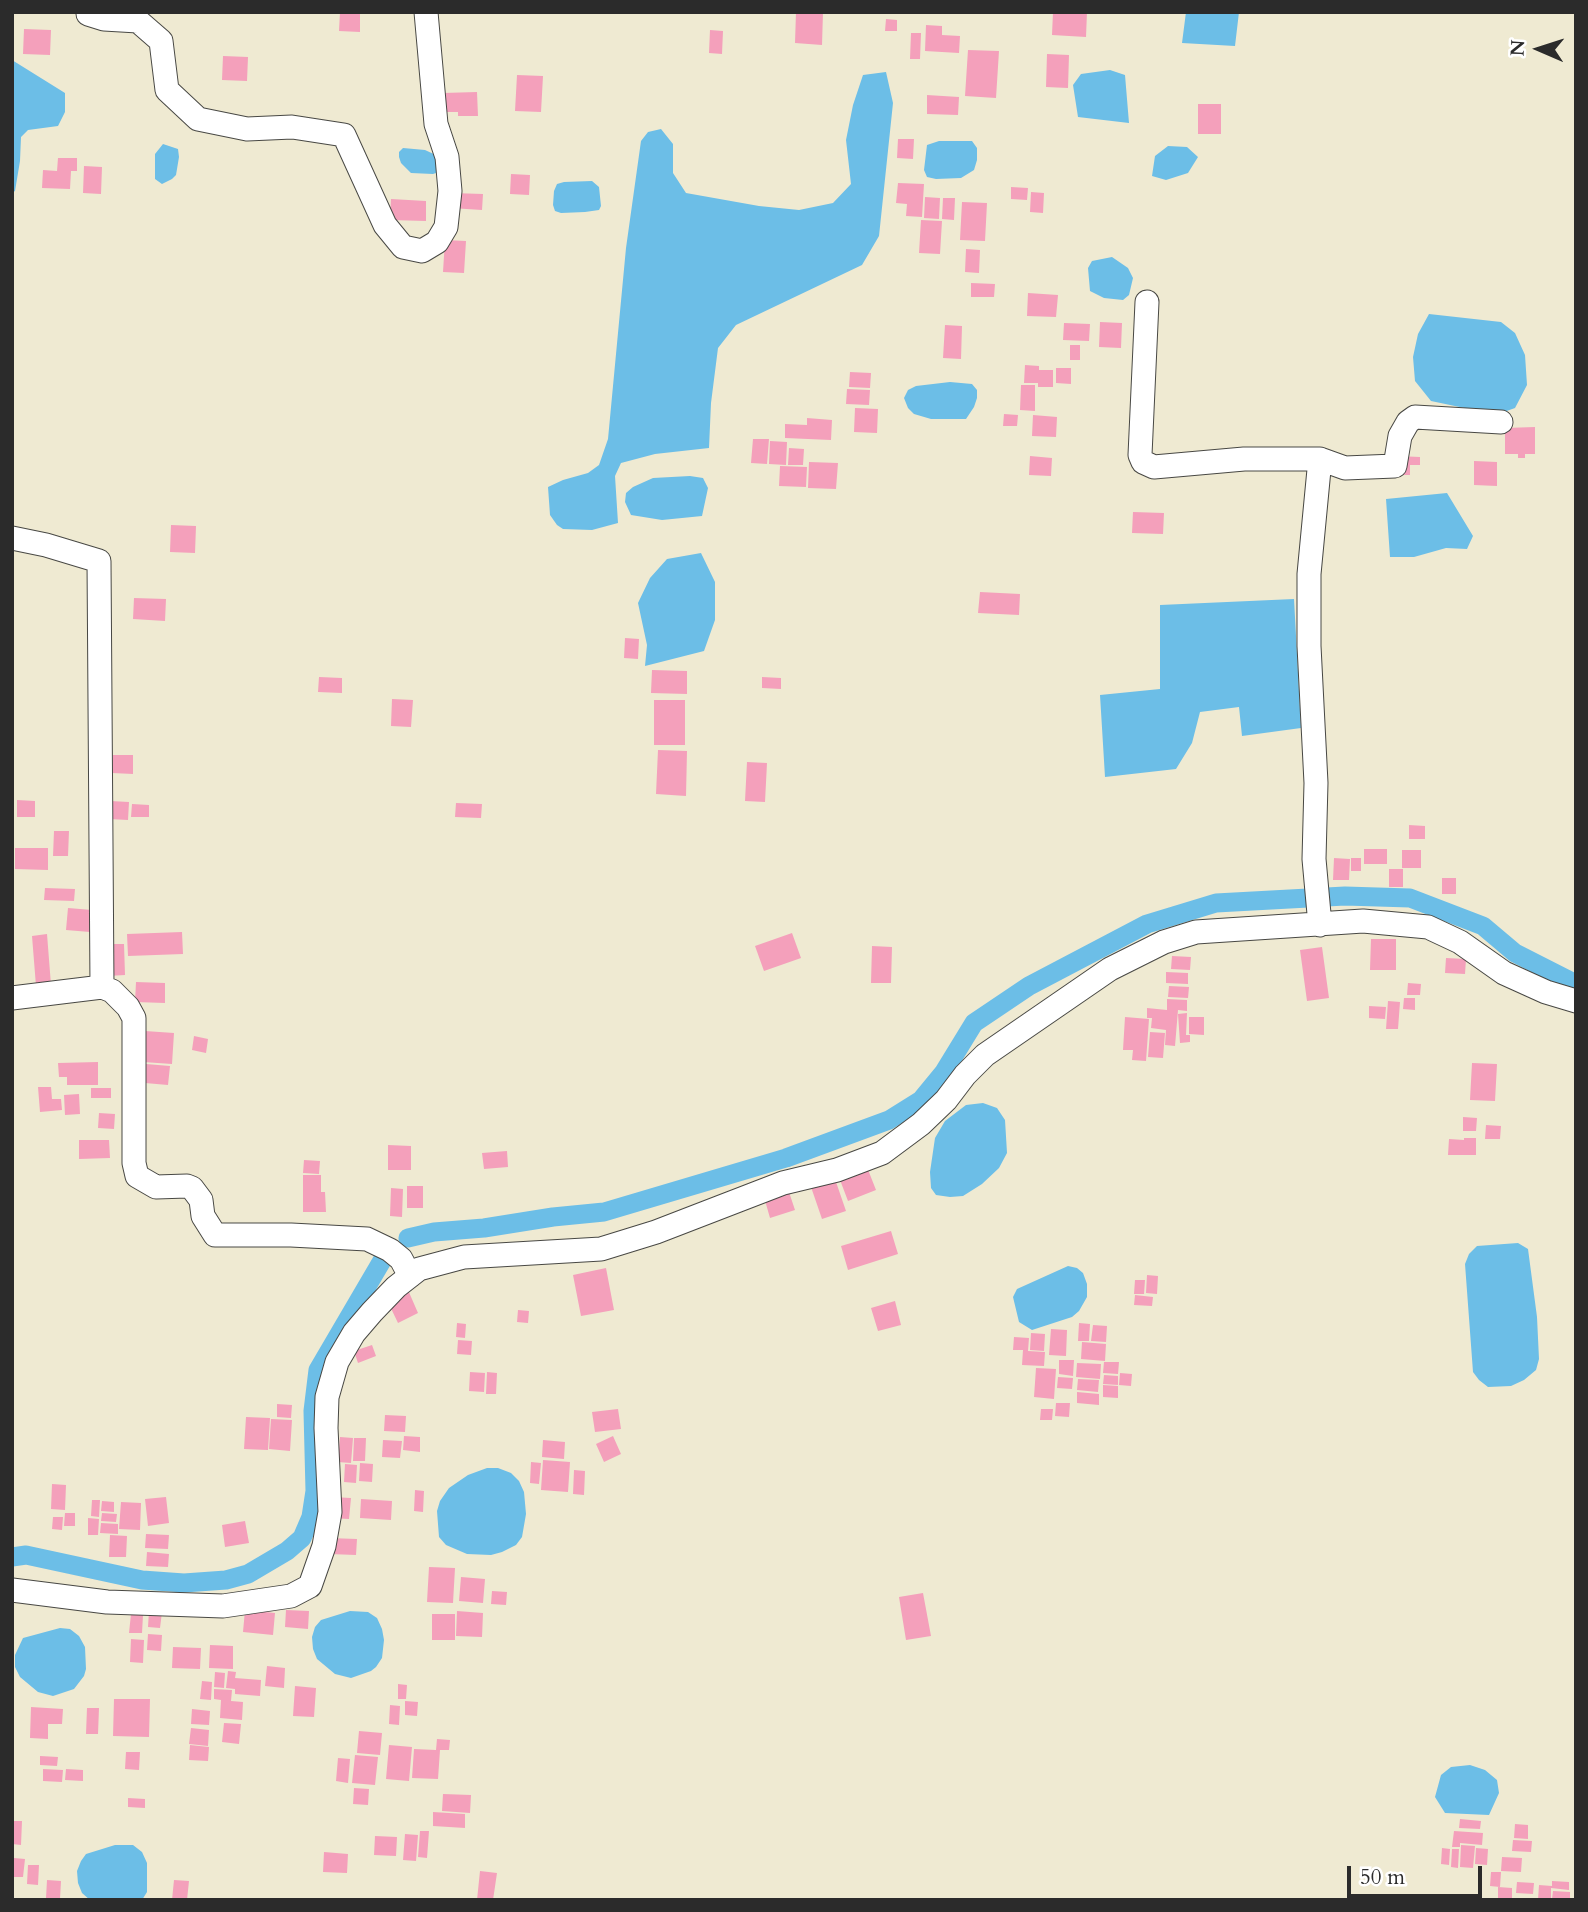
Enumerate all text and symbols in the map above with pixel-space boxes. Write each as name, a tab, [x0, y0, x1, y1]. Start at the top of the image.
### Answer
north arrow	[1504, 14, 1574, 84]
text: N	[1505, 39, 1531, 57]
scale bar	[1350, 1853, 1485, 1897]
text: 50 m	[1360, 1863, 1405, 1892]

